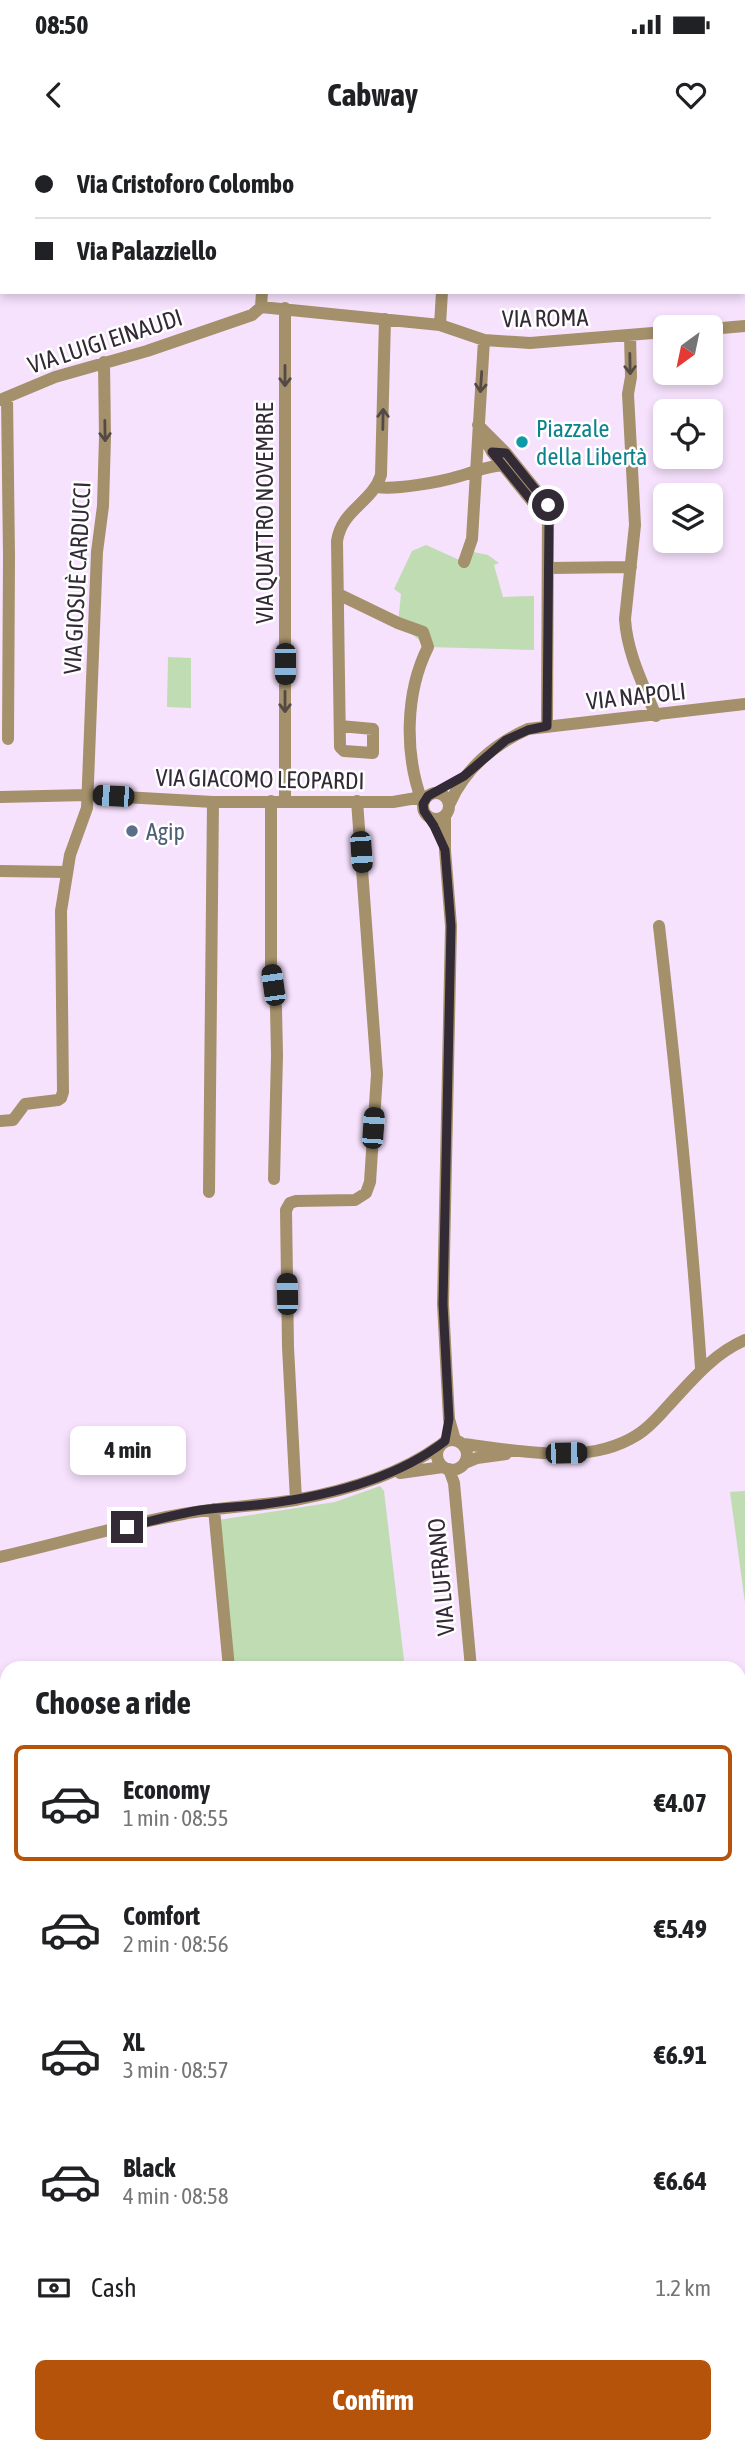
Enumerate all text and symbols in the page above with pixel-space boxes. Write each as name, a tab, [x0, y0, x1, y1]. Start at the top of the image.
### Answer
text: 08:50	[35, 10, 89, 40]
icon: back	[35, 76, 73, 114]
text: Cabway	[327, 76, 418, 113]
icon: heart	[672, 76, 710, 114]
text: Via Cristoforo Colombo	[77, 169, 294, 199]
text: Via Palazziello	[77, 236, 217, 266]
street label: VIA LUIGI EINAUDI	[24, 303, 186, 379]
street label: VIA ROMA	[501, 304, 589, 332]
north arrow	[653, 315, 723, 385]
map controls	[653, 315, 723, 553]
one-way arrow	[623, 353, 637, 376]
one-way arrow	[278, 365, 292, 388]
one-way arrow	[474, 371, 487, 393]
button: locate	[653, 399, 723, 469]
street label: VIA QUATTRO NOVEMBRE	[251, 402, 278, 624]
one-way arrow	[376, 408, 389, 431]
place label: Piazzale della Libertà	[536, 415, 647, 470]
one-way arrow	[98, 419, 112, 442]
marker: Piazzale della Libertà	[514, 434, 530, 450]
street label: VIA GIOSUÈ CARDUCCI	[58, 481, 96, 675]
button: layers	[653, 483, 723, 553]
route start	[532, 489, 564, 521]
car	[275, 643, 296, 685]
street label: VIA NAPOLI	[585, 677, 687, 715]
one-way arrow	[278, 690, 292, 713]
street label: VIA GIACOMO LEOPARDI	[155, 764, 365, 794]
car	[92, 784, 135, 808]
place label: Agip	[146, 818, 185, 845]
marker: Agip	[124, 823, 140, 839]
car	[350, 830, 373, 874]
car	[260, 963, 287, 1007]
car	[362, 1106, 385, 1150]
car	[277, 1273, 298, 1315]
callout: 4 min	[69, 1426, 185, 1474]
text: 4 min	[105, 1437, 151, 1463]
car	[545, 1442, 588, 1464]
route end	[111, 1511, 143, 1543]
street label: VIA LUFRANO	[422, 1517, 460, 1637]
text: Choose a ride	[35, 1684, 191, 1721]
icon: car	[39, 1772, 102, 1835]
text: Economy	[123, 1775, 210, 1805]
text: €4.07	[654, 1788, 707, 1818]
text: 1 min · 08:55	[123, 1805, 229, 1831]
icon: car	[39, 1898, 102, 1961]
text: Comfort	[123, 1901, 200, 1931]
text: €5.49	[654, 1914, 707, 1944]
text: 2 min · 08:56	[123, 1931, 229, 1957]
icon: car	[39, 2024, 102, 2087]
text: XL	[123, 2027, 145, 2057]
text: €6.91	[654, 2040, 707, 2070]
text: 3 min · 08:57	[123, 2057, 229, 2083]
icon: car	[39, 2150, 102, 2213]
text: Black	[123, 2153, 175, 2183]
text: €6.64	[654, 2166, 707, 2196]
text: 4 min · 08:58	[123, 2183, 229, 2209]
icon: cash	[35, 2269, 73, 2307]
text: Cash	[91, 2273, 137, 2303]
text: 1.2 km	[655, 2275, 711, 2301]
button: Confirm	[35, 2360, 711, 2440]

